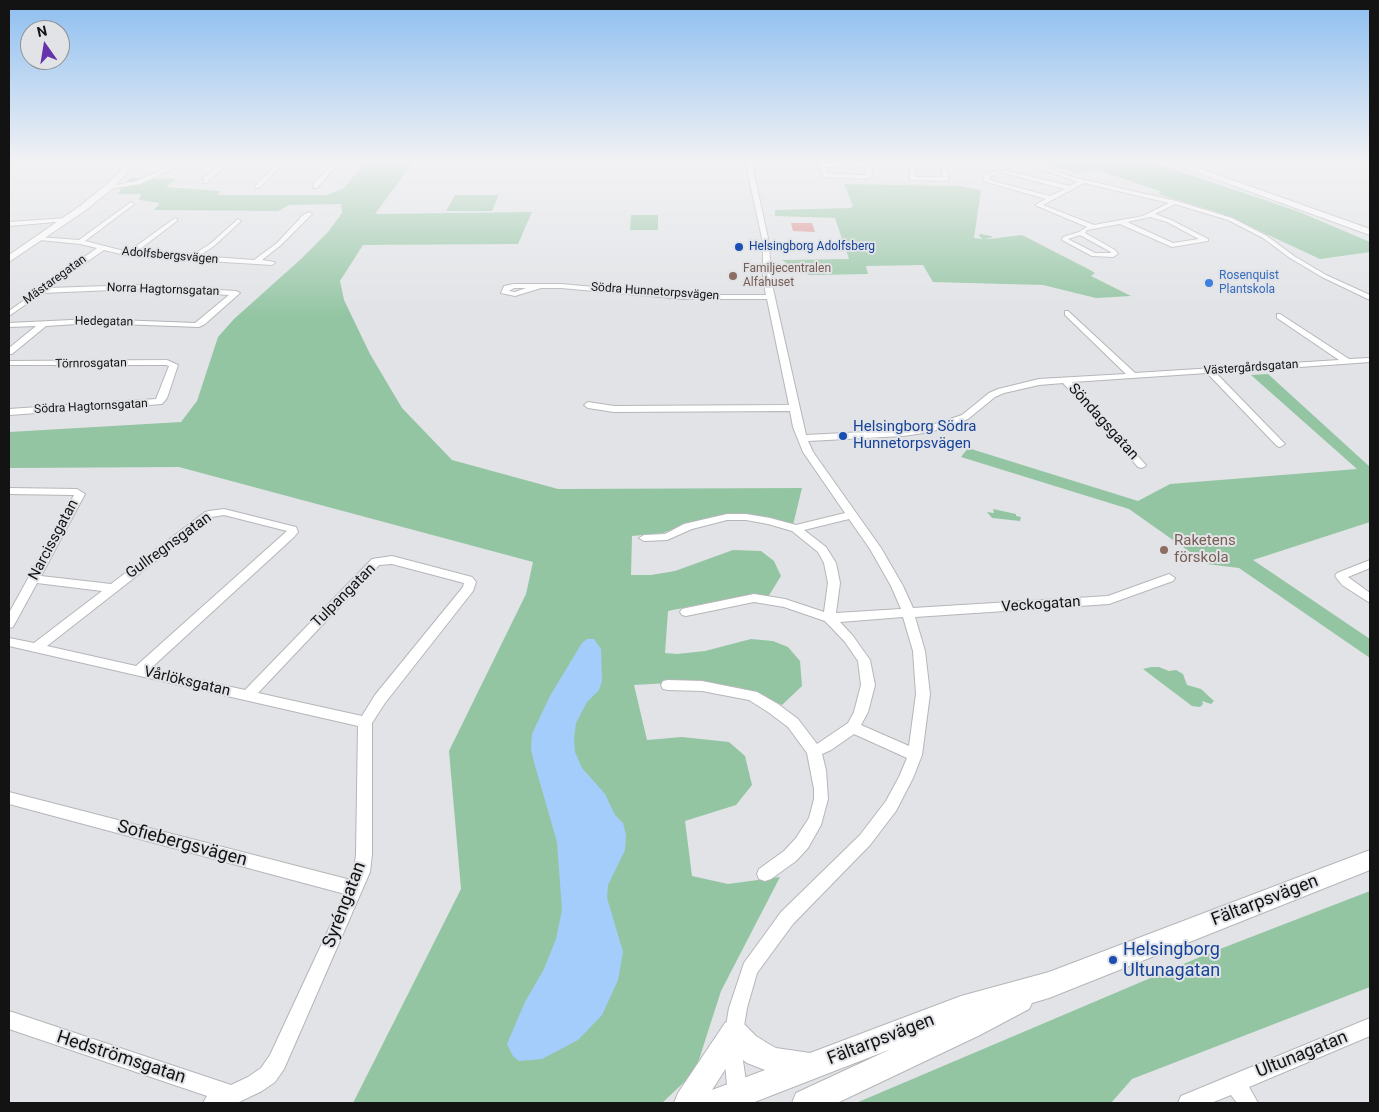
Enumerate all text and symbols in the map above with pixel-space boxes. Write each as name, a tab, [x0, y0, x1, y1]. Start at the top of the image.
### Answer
north arrow	[20, 20, 70, 70]
text: N	[35, 22, 48, 40]
place label: Helsingborg Adolfsberg	[749, 240, 875, 254]
marker: Helsingborg Adolfsberg	[733, 241, 745, 253]
street label: Adolfsbergsvägen	[121, 245, 219, 267]
street label: Mästaregatan	[21, 252, 89, 308]
place label: Familjecentralen Alfahuset	[743, 262, 831, 290]
place label: Rosenquist Plantskola	[1219, 269, 1279, 297]
marker: Familjecentralen Alfahuset	[727, 270, 739, 282]
marker: Rosenquist Plantskola	[1203, 277, 1215, 289]
street label: Södra Hunnetorpsvägen	[590, 280, 720, 304]
street label: Norra Hagtornsgatan	[107, 281, 219, 299]
street label: Hedegatan	[75, 314, 133, 330]
street label: Törnrosgatan	[55, 356, 127, 372]
street label: Västergårdsgatan	[1203, 358, 1299, 378]
street label: Söndagsgatan	[1064, 380, 1142, 464]
street label: Södra Hagtornsgatan	[34, 397, 148, 417]
place label: Helsingborg Södra Hunnetorpsvägen	[853, 418, 976, 453]
marker: Helsingborg Södra Hunnetorpsvägen	[837, 430, 849, 442]
street label: Narcissgatan	[25, 497, 83, 583]
street label: Gullregnsgatan	[123, 509, 215, 583]
place label: Raketens förskola	[1174, 532, 1236, 567]
marker: Raketens förskola	[1158, 544, 1170, 556]
street label: Tulpangatan	[308, 560, 380, 632]
street label: Veckogatan	[1001, 593, 1081, 617]
street label: Vårlöksgatan	[142, 663, 232, 701]
street label: Sofiebergsvägen	[115, 816, 249, 872]
street label: Syréngatan	[319, 859, 371, 951]
street label: Fältarpsvägen	[1208, 871, 1322, 931]
place label: Helsingborg Ultunagatan	[1123, 939, 1220, 982]
marker: Helsingborg Ultunagatan	[1107, 954, 1119, 966]
street label: Fältarpsvägen	[824, 1010, 938, 1070]
street label: Hedströmsgatan	[54, 1027, 188, 1089]
street label: Ultunagatan	[1253, 1027, 1351, 1083]

